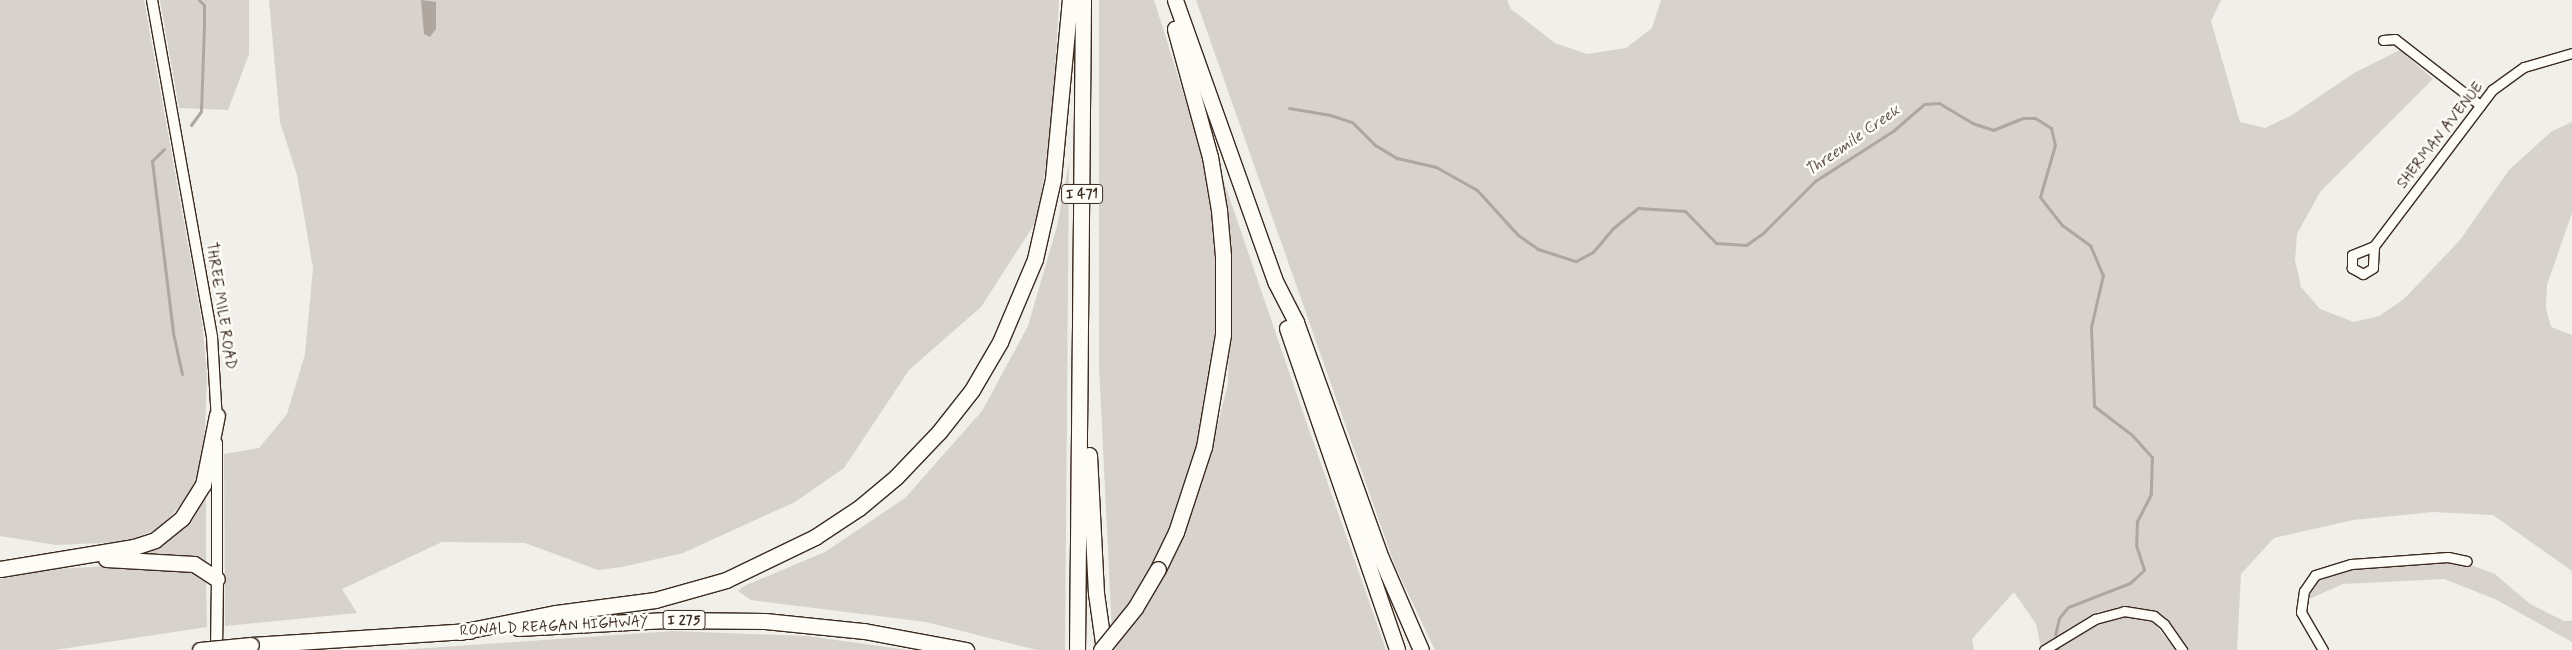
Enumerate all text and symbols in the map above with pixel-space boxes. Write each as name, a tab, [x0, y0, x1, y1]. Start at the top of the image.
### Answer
street label: SHERMAN AVENUE	[2394, 79, 2488, 193]
water label: Threemile Creek	[1802, 101, 1904, 181]
road number: I 471	[1061, 182, 1103, 205]
street label: THREE MILE ROAD	[201, 239, 239, 373]
road number: I 275	[662, 608, 706, 632]
street label: RONALD REAGAN HIGHWAY	[458, 613, 650, 641]

